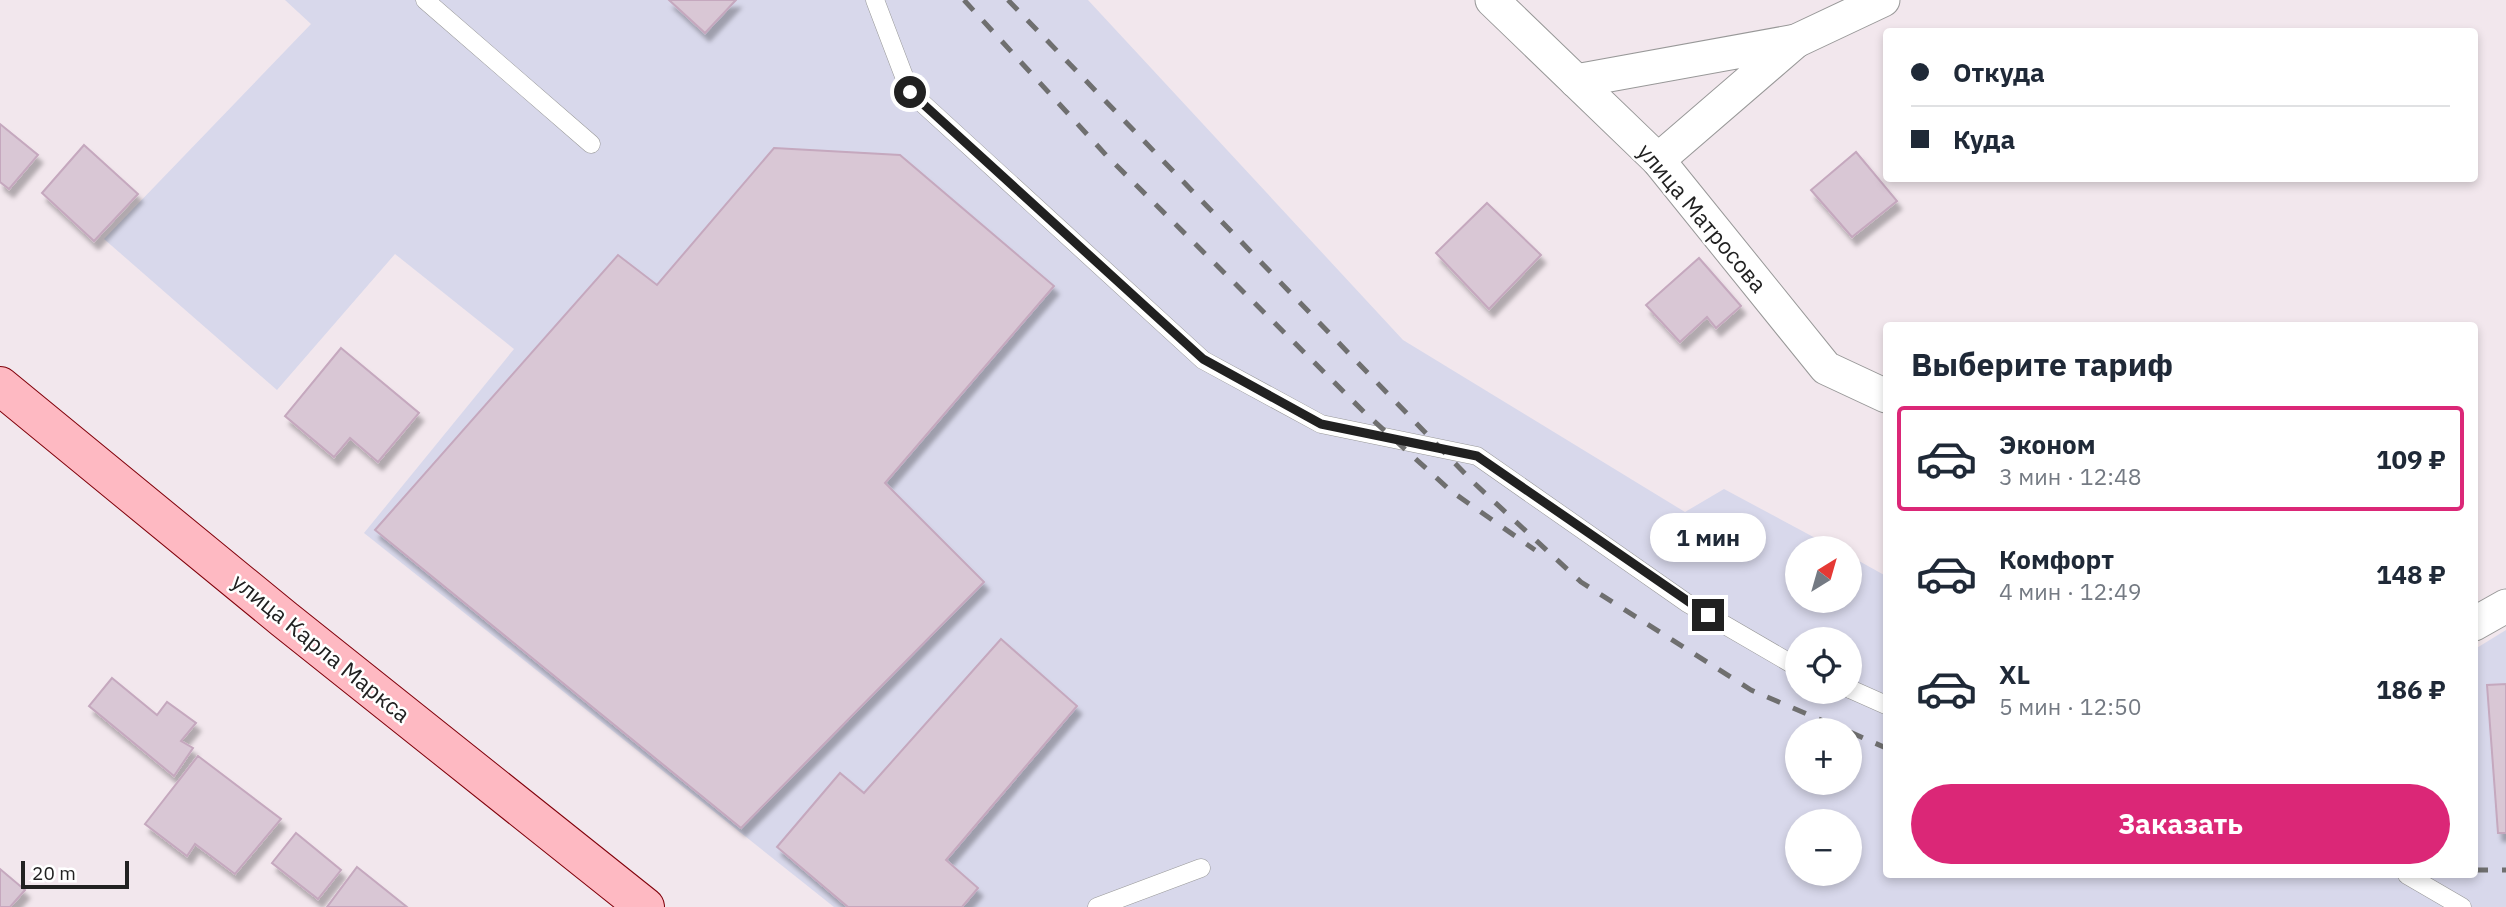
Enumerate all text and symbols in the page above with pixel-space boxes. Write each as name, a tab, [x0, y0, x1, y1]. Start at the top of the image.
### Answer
text: Откуда	[1953, 55, 2045, 89]
route start	[894, 76, 926, 108]
text: Куда	[1953, 122, 2015, 156]
street label: улица Матросова	[1631, 136, 1774, 298]
text: Выберите тариф	[1911, 343, 2173, 385]
icon: car	[1915, 427, 1978, 490]
text: Эконом	[1999, 427, 2096, 461]
text: 109 ₽	[2376, 442, 2446, 476]
text: 3 мин · 12:48	[1999, 461, 2142, 491]
callout: 1 мин	[1650, 514, 1766, 562]
text: 1 мин	[1676, 522, 1740, 552]
north arrow	[1785, 536, 1862, 612]
map controls	[1785, 536, 1862, 886]
icon: car	[1915, 542, 1978, 605]
text: Комфорт	[1999, 542, 2114, 576]
text: 148 ₽	[2376, 557, 2446, 591]
street label: улица Карла Маркса	[226, 566, 417, 728]
text: 4 мин · 12:49	[1999, 576, 2142, 606]
route end	[1692, 599, 1724, 631]
button: locate	[1785, 627, 1862, 704]
icon: car	[1915, 657, 1978, 720]
text: XL	[1999, 657, 2030, 691]
text: 186 ₽	[2376, 672, 2446, 706]
text: 5 мин · 12:50	[1999, 691, 2142, 721]
button: +	[1785, 718, 1862, 795]
button: Заказать	[1911, 784, 2450, 864]
button: −	[1785, 809, 1862, 886]
scale bar	[21, 858, 130, 890]
text: 20 m	[32, 861, 76, 885]

